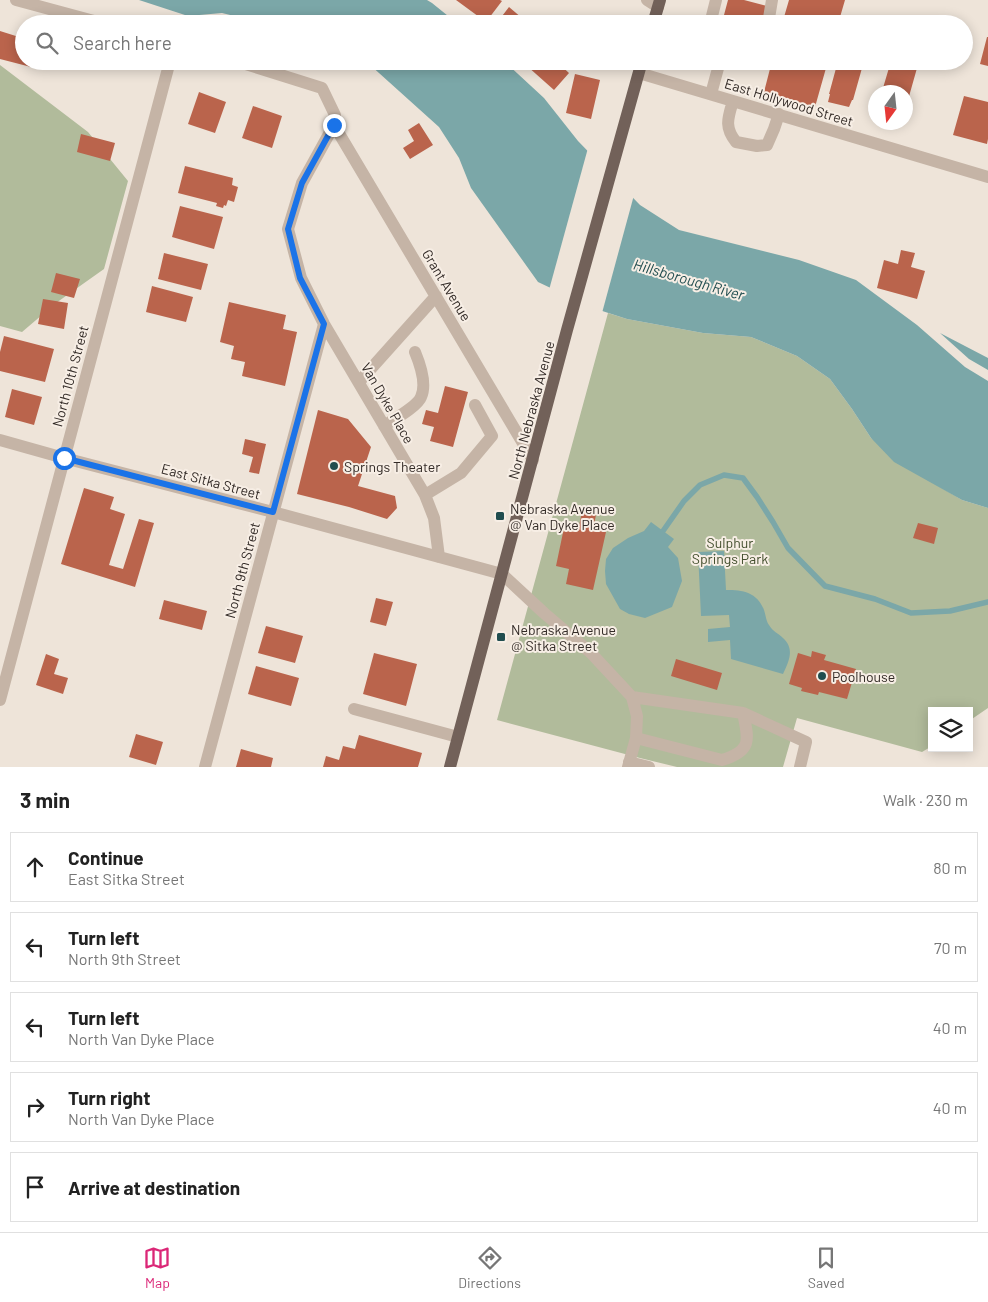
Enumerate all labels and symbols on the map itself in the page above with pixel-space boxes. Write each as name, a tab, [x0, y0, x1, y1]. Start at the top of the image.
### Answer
street label: East Hollywood Street	[723, 74, 855, 130]
north arrow	[868, 85, 913, 130]
route end	[323, 114, 346, 137]
street label: Grant Avenue	[419, 246, 475, 324]
water label: Hillsborough River	[631, 255, 747, 304]
street label: North 10th Street	[48, 323, 92, 429]
street label: North Nebraska Avenue	[504, 339, 558, 481]
street label: Van Dyke Place	[358, 360, 418, 446]
route start	[53, 447, 76, 470]
place label: Springs Theater	[344, 458, 440, 475]
street label: East Sitka Street	[159, 460, 263, 502]
marker: Springs Theater	[328, 460, 340, 472]
place label: Nebraska Avenue @ Van Dyke Place	[510, 500, 615, 533]
marker: Nebraska Avenue @ Van Dyke Place	[494, 510, 506, 522]
street label: North 9th Street	[221, 520, 263, 620]
park label: Sulphur Springs Park	[692, 534, 768, 567]
place label: Nebraska Avenue @ Sitka Street	[511, 621, 616, 654]
marker: Nebraska Avenue @ Sitka Street	[495, 631, 507, 643]
place label: Poolhouse	[832, 668, 895, 685]
marker: Poolhouse	[816, 670, 828, 682]

